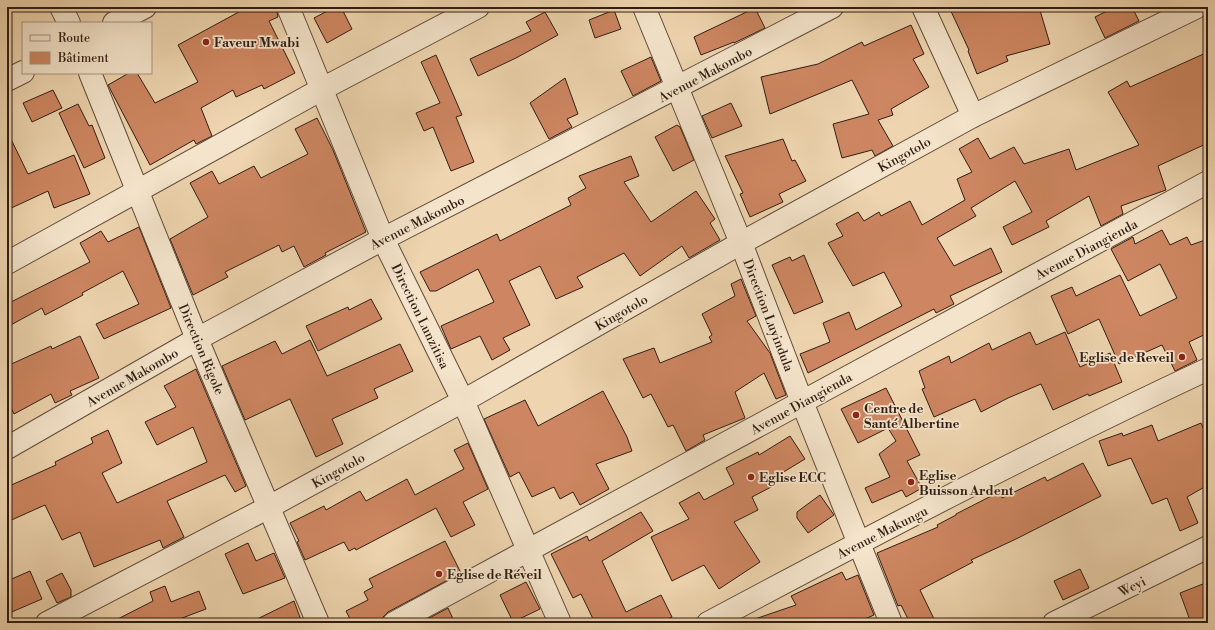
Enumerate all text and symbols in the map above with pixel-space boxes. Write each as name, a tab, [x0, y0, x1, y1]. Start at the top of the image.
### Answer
legend	[22, 22, 152, 74]
text: Route	[58, 31, 90, 46]
place label: Faveur Mwabi	[214, 35, 299, 51]
marker: Faveur Mwabi	[201, 37, 211, 47]
street label: Avenue Makombo	[655, 43, 755, 107]
text: Bâtiment	[57, 51, 109, 66]
street label: Kingotolo	[875, 134, 934, 176]
street label: Avenue Makombo	[367, 192, 467, 254]
street label: Avenue Diangienda	[1032, 216, 1141, 284]
street label: Direction Luyindula	[739, 257, 797, 374]
street label: Direction Lunzitisa	[388, 261, 453, 372]
street label: Kingotolo	[592, 291, 651, 334]
street label: Direction Rigole	[175, 301, 228, 398]
street label: Avenue Makombo	[83, 345, 181, 411]
place label: Eglise de Reveil	[1079, 350, 1175, 366]
marker: Eglise de Reveil	[1177, 352, 1187, 362]
street label: Avenue Diangienda	[747, 369, 855, 439]
place label: Centre de Santé Albertine	[864, 401, 959, 432]
marker: Centre de Santé Albertine	[851, 410, 861, 420]
street label: Kingotolo	[309, 450, 368, 492]
place label: Eglise Buisson Ardent	[919, 468, 1014, 499]
place label: Eglise ECC	[759, 470, 826, 486]
marker: Eglise ECC	[746, 472, 756, 482]
marker: Eglise Buisson Ardent	[906, 477, 916, 487]
street label: Avenue Makungu	[833, 503, 931, 563]
place label: Eglise de Réveil	[447, 567, 542, 583]
marker: Eglise de Réveil	[434, 569, 444, 579]
street label: Weyi	[1115, 574, 1149, 601]

